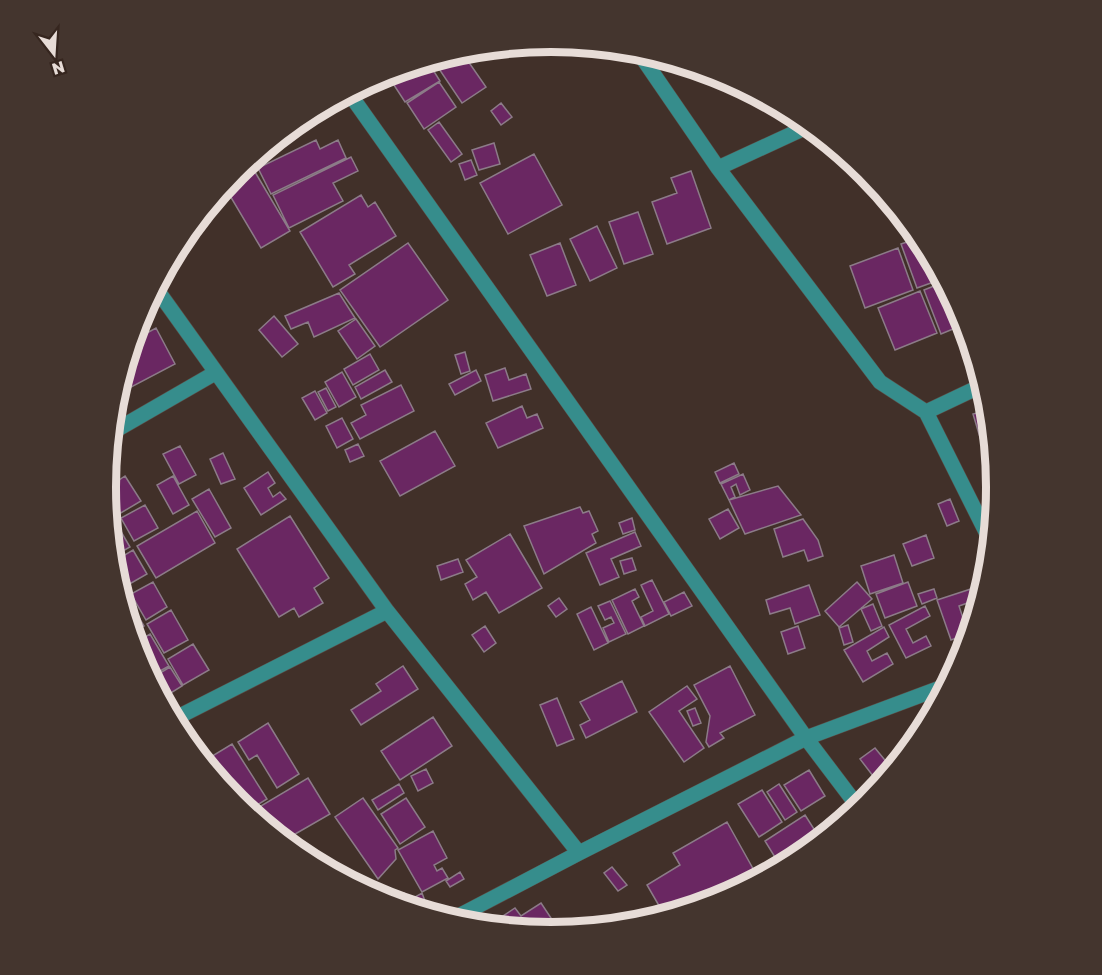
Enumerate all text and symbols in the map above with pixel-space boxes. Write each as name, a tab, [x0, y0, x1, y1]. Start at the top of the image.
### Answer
north arrow	[24, 24, 84, 84]
text: N	[50, 57, 67, 80]

